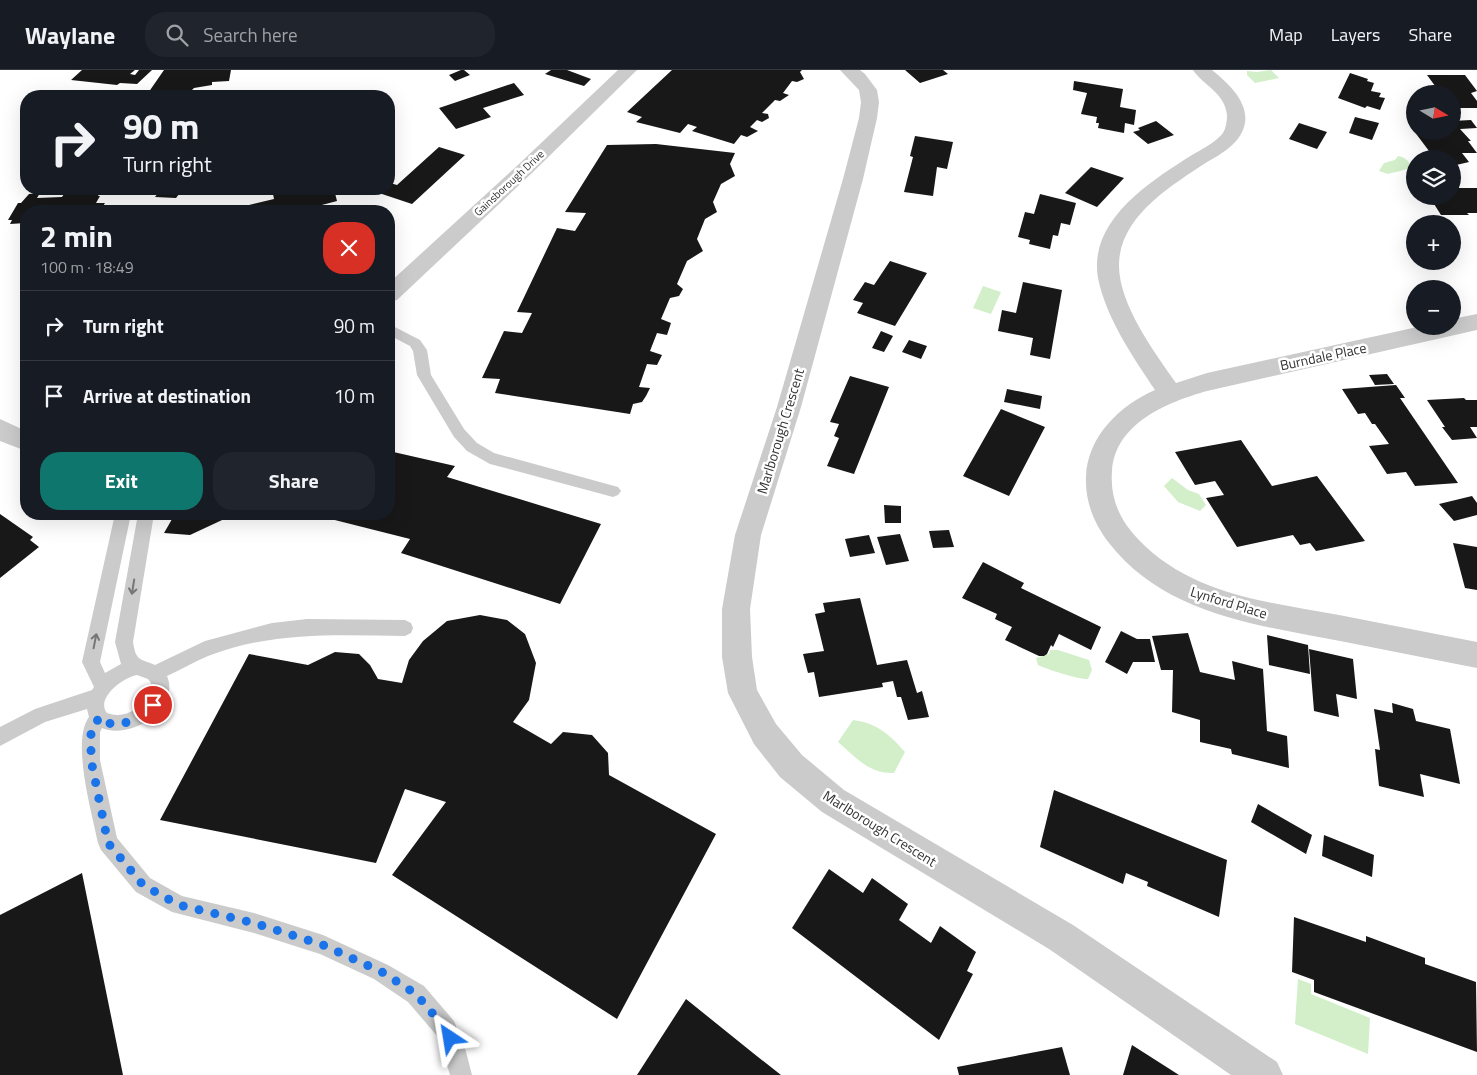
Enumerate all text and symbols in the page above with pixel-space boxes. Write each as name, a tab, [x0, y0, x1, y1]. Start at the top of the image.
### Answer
search box	[145, 12, 495, 57]
text: Waylane	[25, 17, 115, 53]
text: Search here	[203, 20, 298, 49]
icon: search	[163, 21, 191, 49]
text: Map	[1269, 21, 1303, 48]
text: Layers	[1331, 21, 1380, 48]
text: Share	[1408, 21, 1452, 48]
north arrow	[1406, 85, 1461, 140]
map controls	[1406, 85, 1461, 335]
text: 90 m	[123, 99, 199, 153]
icon: right	[40, 110, 105, 175]
street label: Gainsborough Drive	[470, 146, 548, 220]
text: Turn right	[123, 147, 212, 181]
button: layers	[1406, 150, 1461, 205]
text: 2 min	[40, 213, 113, 259]
button: +	[1406, 215, 1461, 270]
button: close	[323, 222, 375, 274]
text: 100 m · 18:49	[40, 255, 134, 279]
button: −	[1406, 280, 1461, 335]
text: Turn right	[83, 311, 164, 340]
text: 90 m	[334, 311, 375, 340]
icon: right	[40, 312, 68, 340]
street label: Burndale Place	[1278, 337, 1368, 375]
street label: Marlborough Crescent	[751, 366, 809, 496]
text: Arrive at destination	[83, 381, 251, 410]
text: 10 m	[334, 381, 375, 410]
icon: arrive	[40, 382, 68, 410]
button: Exit	[40, 452, 203, 510]
button: Share	[213, 452, 375, 510]
one-way arrow	[127, 578, 137, 594]
street label: Lynford Place	[1188, 580, 1270, 624]
one-way arrow	[91, 633, 100, 649]
pin	[132, 684, 174, 726]
icon: arrive	[139, 691, 167, 719]
street label: Marlborough Crescent	[819, 785, 941, 871]
position arrow	[423, 1011, 475, 1063]

